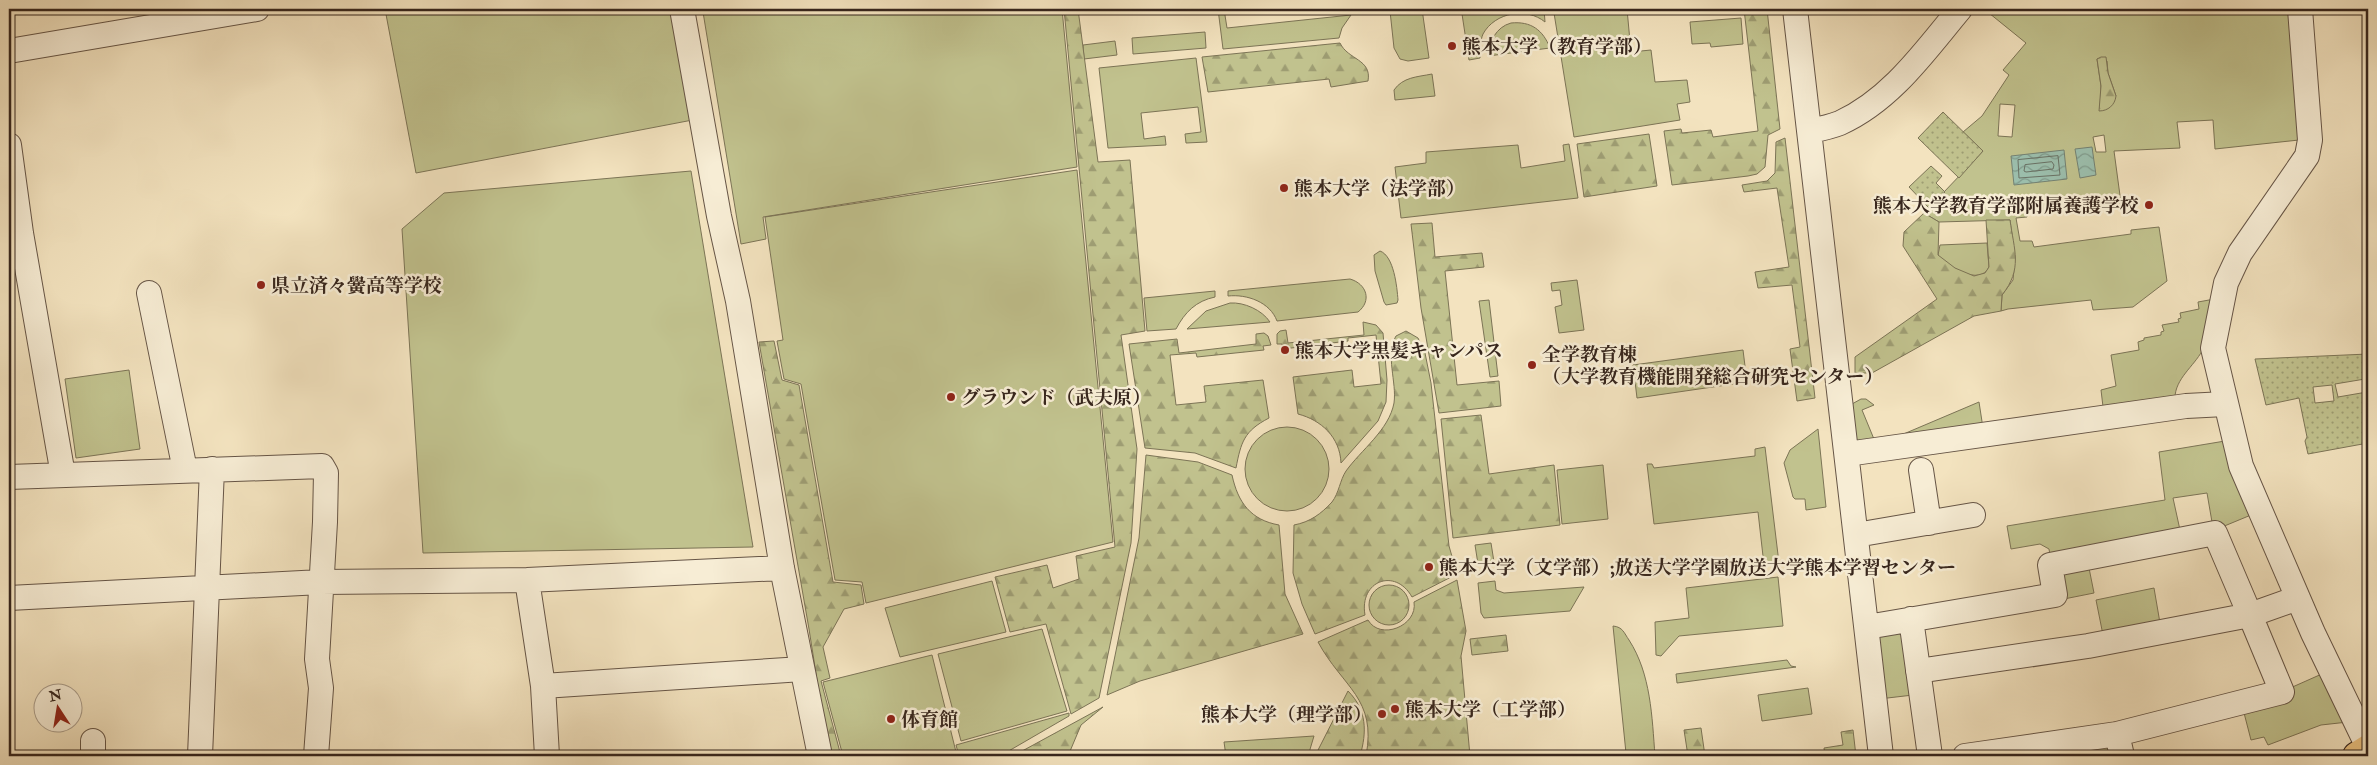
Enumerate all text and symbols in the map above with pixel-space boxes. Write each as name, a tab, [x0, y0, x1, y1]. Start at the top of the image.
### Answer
place label: 熊本大学（教育学部）	[1462, 35, 1652, 59]
marker: 熊本大学（教育学部）	[1446, 40, 1458, 52]
place label: 熊本大学（法学部）	[1294, 177, 1465, 201]
marker: 熊本大学（法学部）	[1278, 182, 1290, 194]
place label: 熊本大学教育学部附属養護学校	[1873, 194, 2139, 218]
marker: 熊本大学教育学部附属養護学校	[2143, 199, 2155, 211]
place label: 県立済々黌高等学校	[271, 274, 442, 298]
marker: 県立済々黌高等学校	[255, 279, 267, 291]
place label: 熊本大学黒髪キャンパス	[1295, 339, 1503, 363]
place label: 全学教育棟 （大学教育機能開発総合研究センター）	[1542, 343, 1883, 389]
marker: 熊本大学黒髪キャンパス	[1279, 344, 1291, 356]
marker: 全学教育棟 （大学教育機能開発総合研究センター）	[1526, 359, 1538, 371]
place label: グラウンド（武夫原）	[961, 386, 1151, 410]
marker: グラウンド（武夫原）	[945, 391, 957, 403]
place label: 熊本大学（文学部）;放送大学学園放送大学熊本学習センター	[1439, 556, 1956, 580]
marker: 熊本大学（文学部）;放送大学学園放送大学熊本学習センター	[1423, 561, 1435, 573]
north arrow	[32, 682, 82, 732]
text: N	[47, 686, 64, 706]
place label: 熊本大学（工学部）	[1405, 698, 1576, 722]
place label: 熊本大学（理学部）	[1201, 703, 1372, 727]
marker: 熊本大学（工学部）	[1389, 703, 1401, 715]
place label: 体育館	[901, 708, 958, 732]
marker: 熊本大学（理学部）	[1376, 708, 1388, 720]
marker: 体育館	[885, 713, 897, 725]

